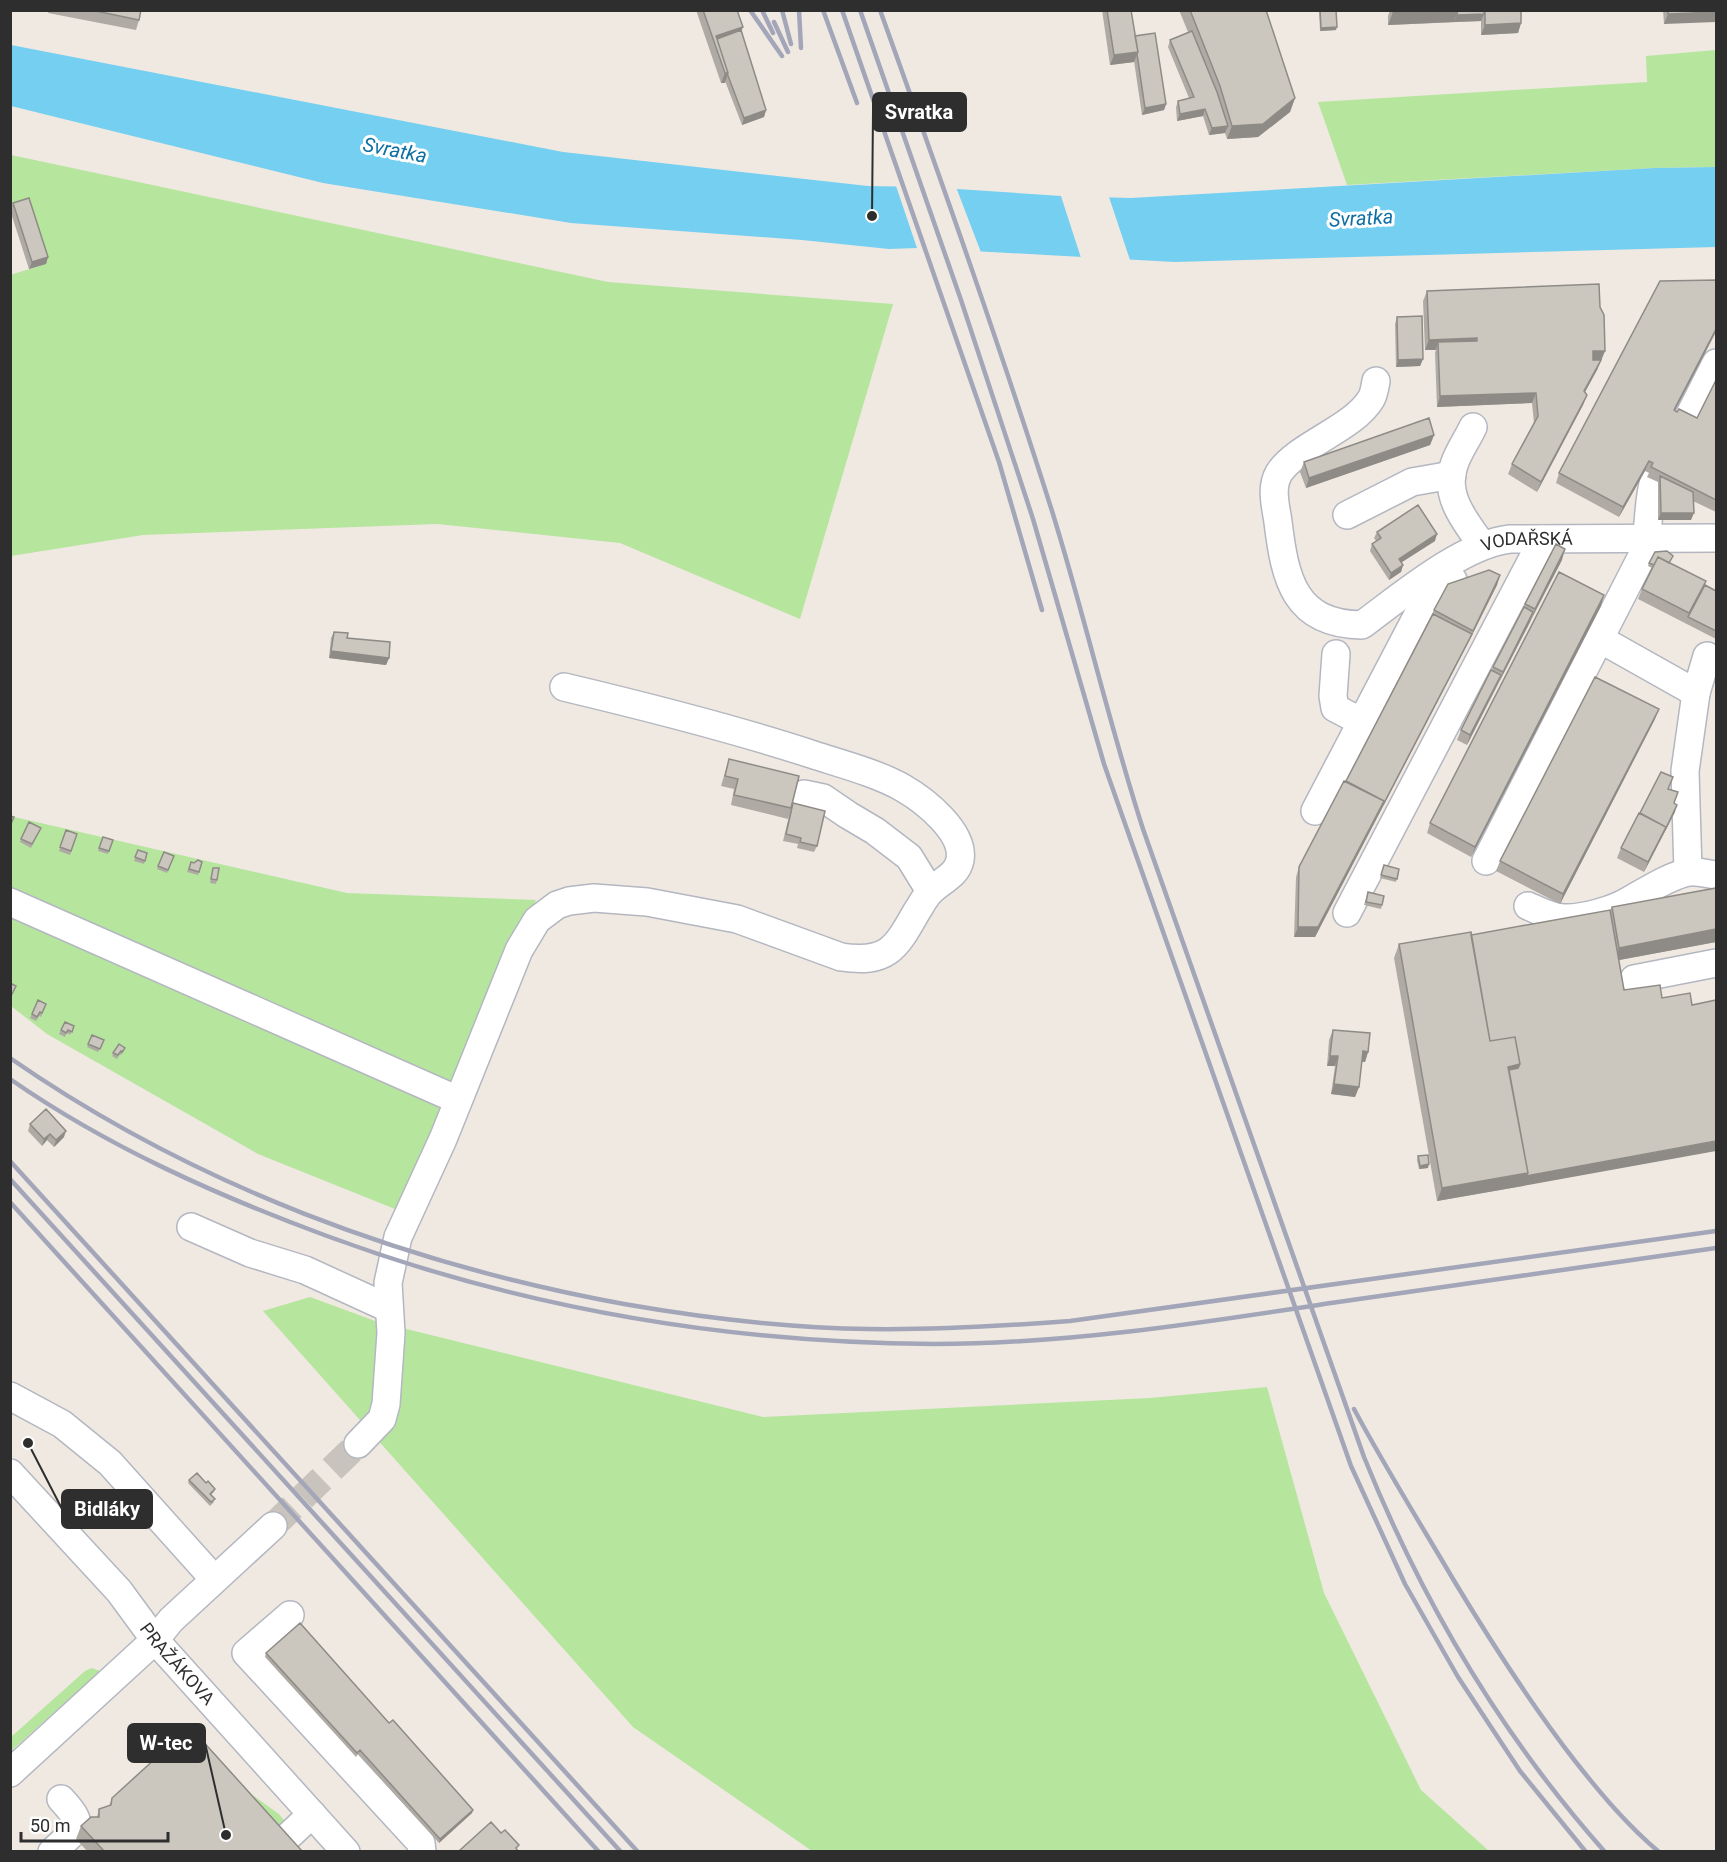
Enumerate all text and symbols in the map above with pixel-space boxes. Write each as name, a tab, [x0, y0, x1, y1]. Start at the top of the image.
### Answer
callout: Svratka	[873, 93, 966, 131]
text: Svratka	[885, 100, 953, 124]
water label: Svratka	[361, 132, 429, 168]
water label: Svratka	[1328, 204, 1394, 232]
street label: VODAŘSKÁ	[1478, 528, 1573, 556]
callout: Bidláky	[62, 1490, 152, 1528]
text: Bidláky	[74, 1497, 141, 1521]
street label: PRAŽÁKOVA	[136, 1618, 219, 1709]
callout: W-tec	[128, 1724, 205, 1762]
text: W-tec	[140, 1731, 192, 1755]
scale bar	[21, 1805, 168, 1843]
text: 50 m	[30, 1815, 70, 1836]

